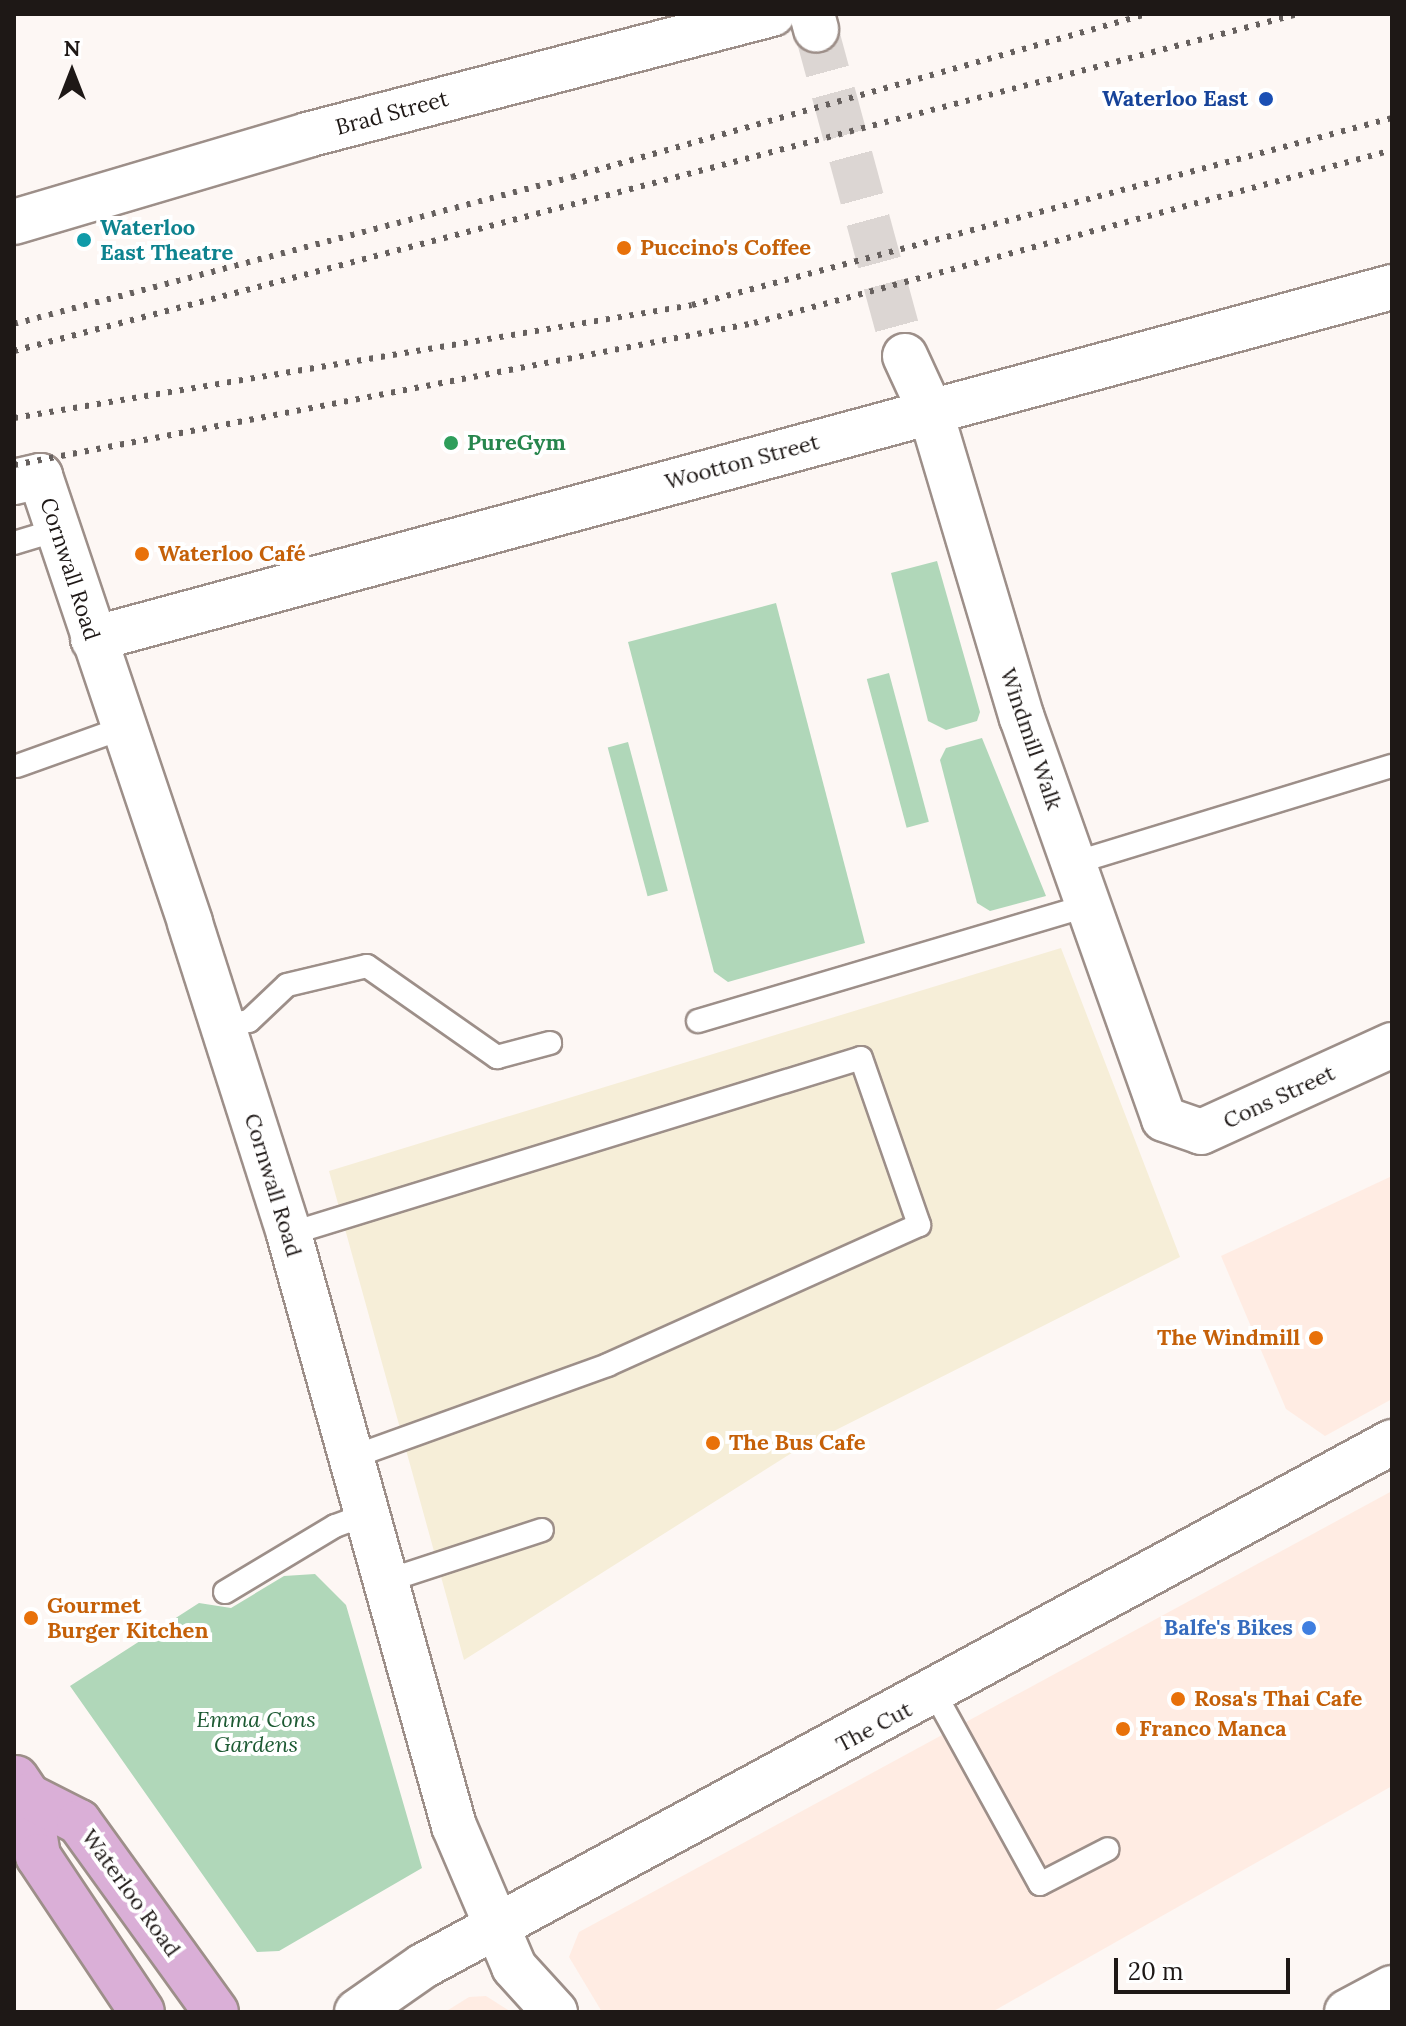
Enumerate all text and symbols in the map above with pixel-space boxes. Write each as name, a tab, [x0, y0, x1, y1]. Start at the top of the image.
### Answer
north arrow	[32, 32, 112, 112]
text: N	[63, 34, 81, 62]
street label: Brad Street	[333, 85, 451, 141]
place label: Waterloo East	[1102, 86, 1248, 112]
marker: Waterloo East	[1255, 88, 1277, 110]
place label: Waterloo East Theatre	[100, 214, 233, 266]
marker: Waterloo East Theatre	[75, 231, 93, 249]
place label: Puccino's Coffee	[640, 235, 811, 261]
marker: Puccino's Coffee	[615, 239, 633, 257]
street label: Wootton Street	[662, 429, 822, 495]
place label: PureGym	[467, 430, 566, 456]
marker: PureGym	[442, 434, 460, 452]
street label: Cornwall Road	[35, 494, 105, 644]
place label: Waterloo Café	[158, 541, 306, 567]
marker: Waterloo Café	[133, 545, 151, 563]
street label: Windmill Walk	[994, 665, 1068, 813]
street label: Cons Street	[1219, 1060, 1339, 1134]
street label: Cornwall Road	[239, 1110, 307, 1260]
place label: The Windmill	[1157, 1325, 1300, 1351]
marker: The Windmill	[1307, 1329, 1325, 1347]
place label: The Bus Cafe	[729, 1430, 865, 1456]
marker: The Bus Cafe	[704, 1434, 722, 1452]
place label: Gourmet Burger Kitchen	[47, 1592, 208, 1644]
marker: Gourmet Burger Kitchen	[22, 1609, 40, 1627]
place label: Balfe's Bikes	[1164, 1615, 1293, 1641]
marker: Balfe's Bikes	[1300, 1619, 1318, 1637]
place label: Rosa's Thai Cafe	[1194, 1686, 1362, 1712]
marker: Rosa's Thai Cafe	[1169, 1690, 1187, 1708]
street label: The Cut	[832, 1696, 916, 1758]
park label: Emma Cons Gardens	[196, 1706, 316, 1758]
place label: Franco Manca	[1139, 1716, 1287, 1742]
marker: Franco Manca	[1114, 1720, 1132, 1738]
street label: Waterloo Road	[76, 1824, 186, 1962]
scale bar	[1118, 1942, 1294, 1992]
text: 20 m	[1128, 1956, 1184, 1987]

